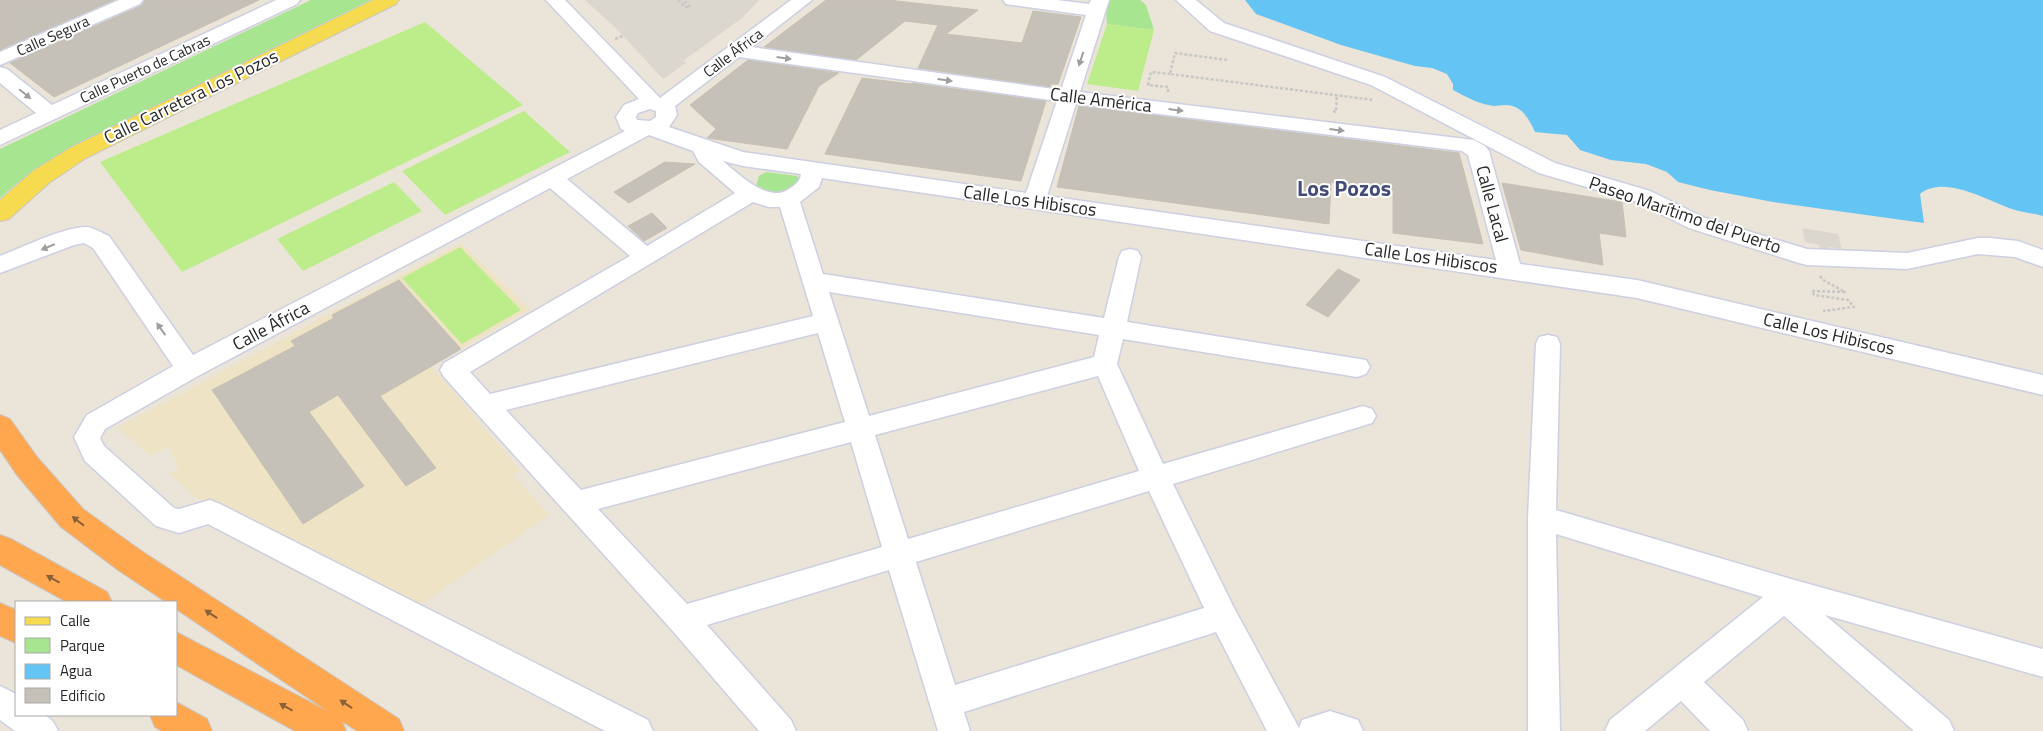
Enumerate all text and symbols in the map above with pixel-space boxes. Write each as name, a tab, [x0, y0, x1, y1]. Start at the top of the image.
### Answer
street label: Calle Segura	[13, 9, 93, 62]
street label: Calle África	[698, 22, 768, 83]
street label: Calle Puerto de Cabras	[76, 28, 214, 109]
street label: Calle Carretera Los Pozos	[99, 42, 283, 151]
one-way arrow	[1077, 52, 1085, 67]
one-way arrow	[777, 54, 793, 62]
one-way arrow	[938, 76, 954, 84]
street label: Calle América	[1049, 80, 1153, 119]
one-way arrow	[18, 88, 31, 99]
one-way arrow	[1168, 106, 1184, 114]
one-way arrow	[1329, 126, 1345, 134]
street label: Calle Lacal	[1469, 162, 1516, 245]
street label: Paseo Marítimo del Puerto	[1585, 169, 1785, 260]
district label: Los Pozos	[1297, 171, 1391, 205]
street label: Calle Los Hibiscos	[962, 178, 1098, 223]
street label: Calle Los Hibiscos	[1363, 235, 1499, 280]
one-way arrow	[40, 244, 55, 251]
street label: Calle África	[227, 294, 314, 357]
street label: Calle Los Hibiscos	[1761, 305, 1897, 362]
one-way arrow	[156, 322, 166, 335]
one-way arrow	[72, 516, 85, 527]
one-way arrow	[46, 574, 60, 583]
legend	[15, 601, 178, 716]
text: Calle	[60, 609, 90, 632]
one-way arrow	[204, 609, 218, 619]
text: Parque	[60, 634, 105, 657]
text: Agua	[60, 659, 92, 682]
text: Edificio	[60, 684, 105, 707]
one-way arrow	[340, 699, 353, 709]
one-way arrow	[279, 703, 293, 712]

